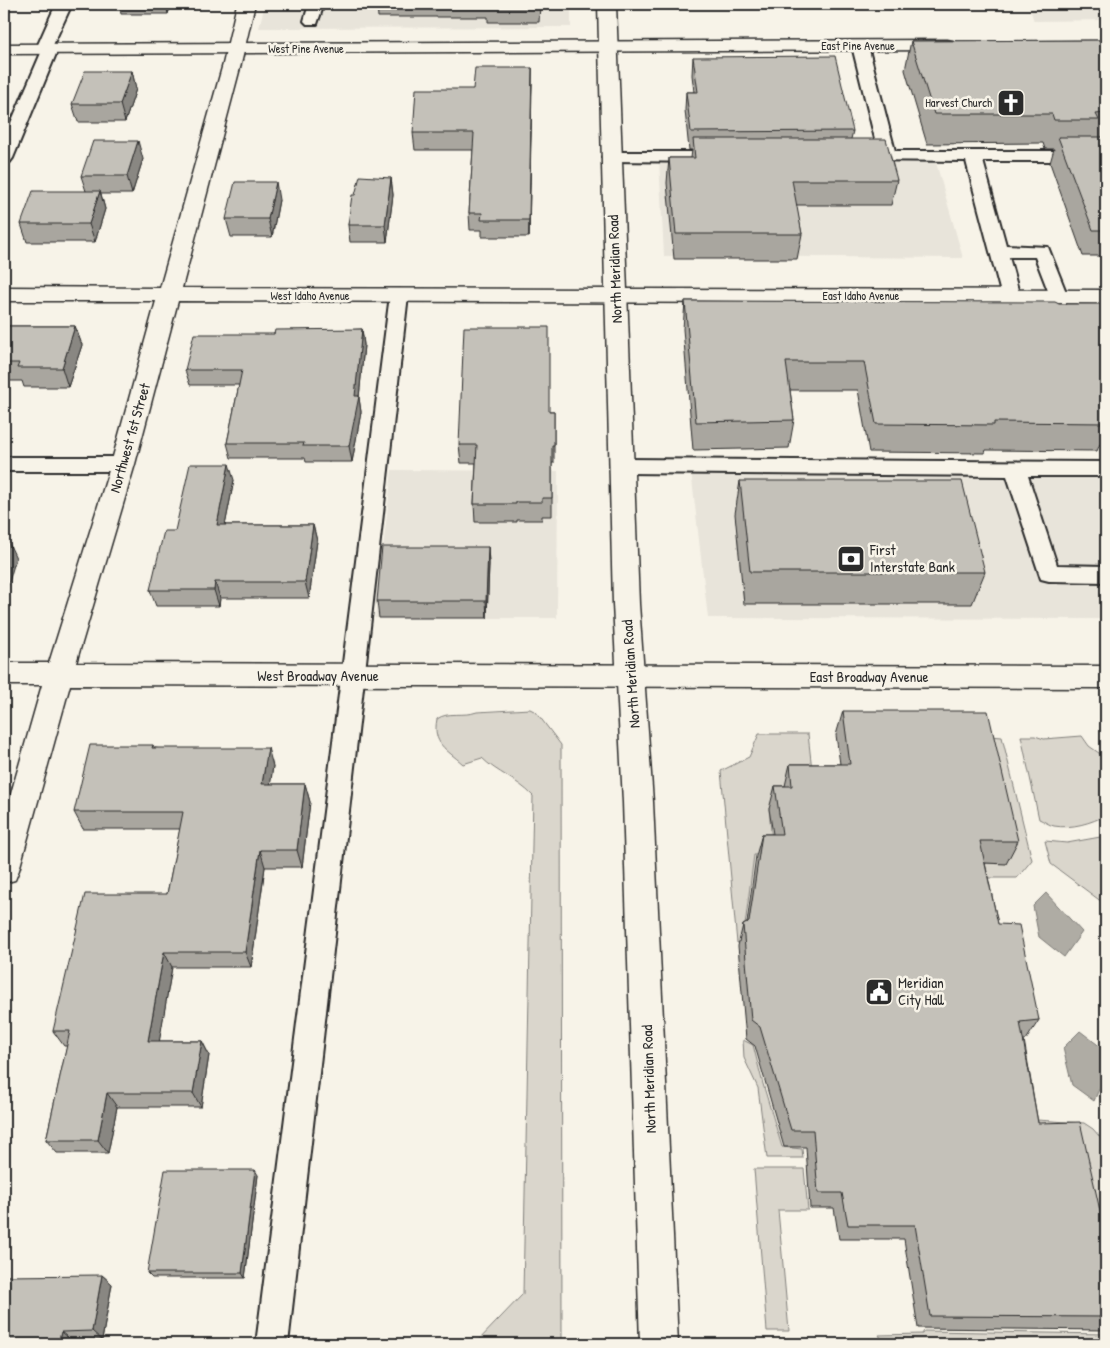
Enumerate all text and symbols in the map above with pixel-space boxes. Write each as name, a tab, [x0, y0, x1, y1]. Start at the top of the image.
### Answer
street label: East Pine Avenue	[821, 37, 895, 54]
street label: West Pine Avenue	[268, 40, 344, 57]
church icon: Harvest Church	[996, 88, 1026, 118]
place label: Harvest Church	[925, 94, 992, 111]
street label: North Meridian Road	[602, 214, 627, 324]
street label: West Idaho Avenue	[271, 287, 350, 304]
street label: East Idaho Avenue	[823, 287, 900, 304]
street label: Northwest 1st Street	[104, 380, 155, 495]
place label: First Interstate Bank	[869, 539, 955, 577]
bank icon: First Interstate Bank	[836, 544, 866, 574]
street label: North Meridian Road	[616, 619, 645, 729]
street label: West Broadway Avenue	[257, 665, 379, 686]
street label: East Broadway Avenue	[810, 666, 928, 687]
place label: Meridian City Hall	[898, 972, 944, 1010]
public building icon: Meridian City Hall	[864, 977, 894, 1007]
street label: North Meridian Road	[636, 1024, 661, 1134]

